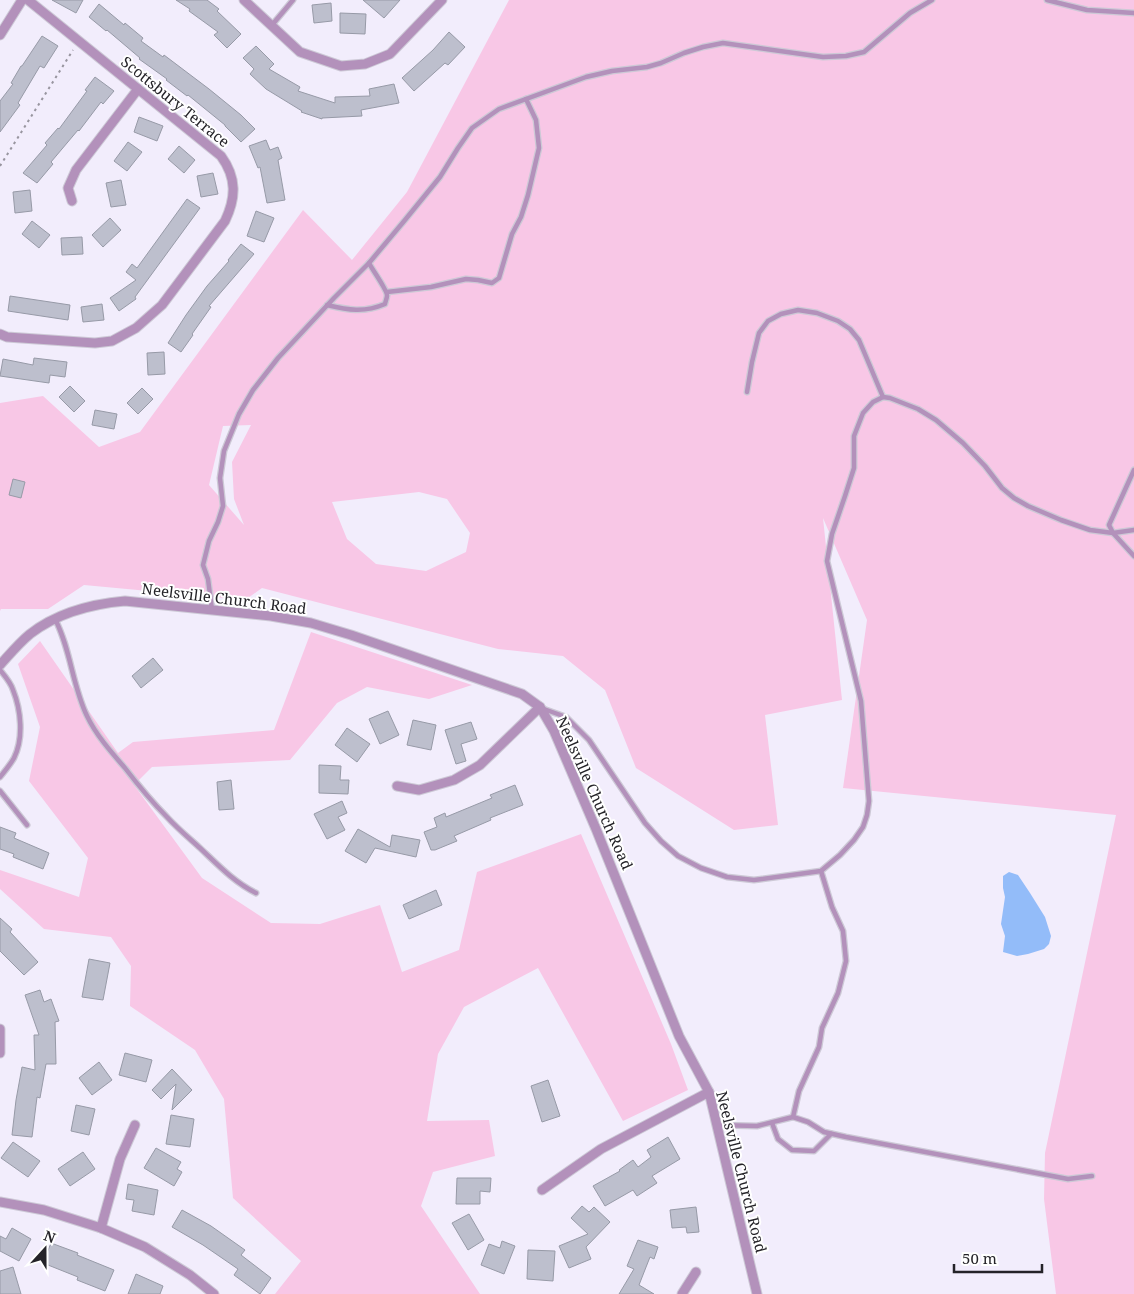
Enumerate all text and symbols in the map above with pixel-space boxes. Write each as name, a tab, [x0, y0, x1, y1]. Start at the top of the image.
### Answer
street label: Scottsbury Terrace	[117, 51, 234, 151]
street label: Neelsville Church Road	[141, 578, 308, 618]
street label: Neelsville Church Road	[552, 713, 638, 872]
street label: Neelsville Church Road	[712, 1089, 772, 1255]
north arrow	[20, 1224, 70, 1274]
text: N	[41, 1226, 58, 1247]
scale bar	[954, 1242, 1042, 1274]
text: 50 m	[962, 1248, 997, 1268]

